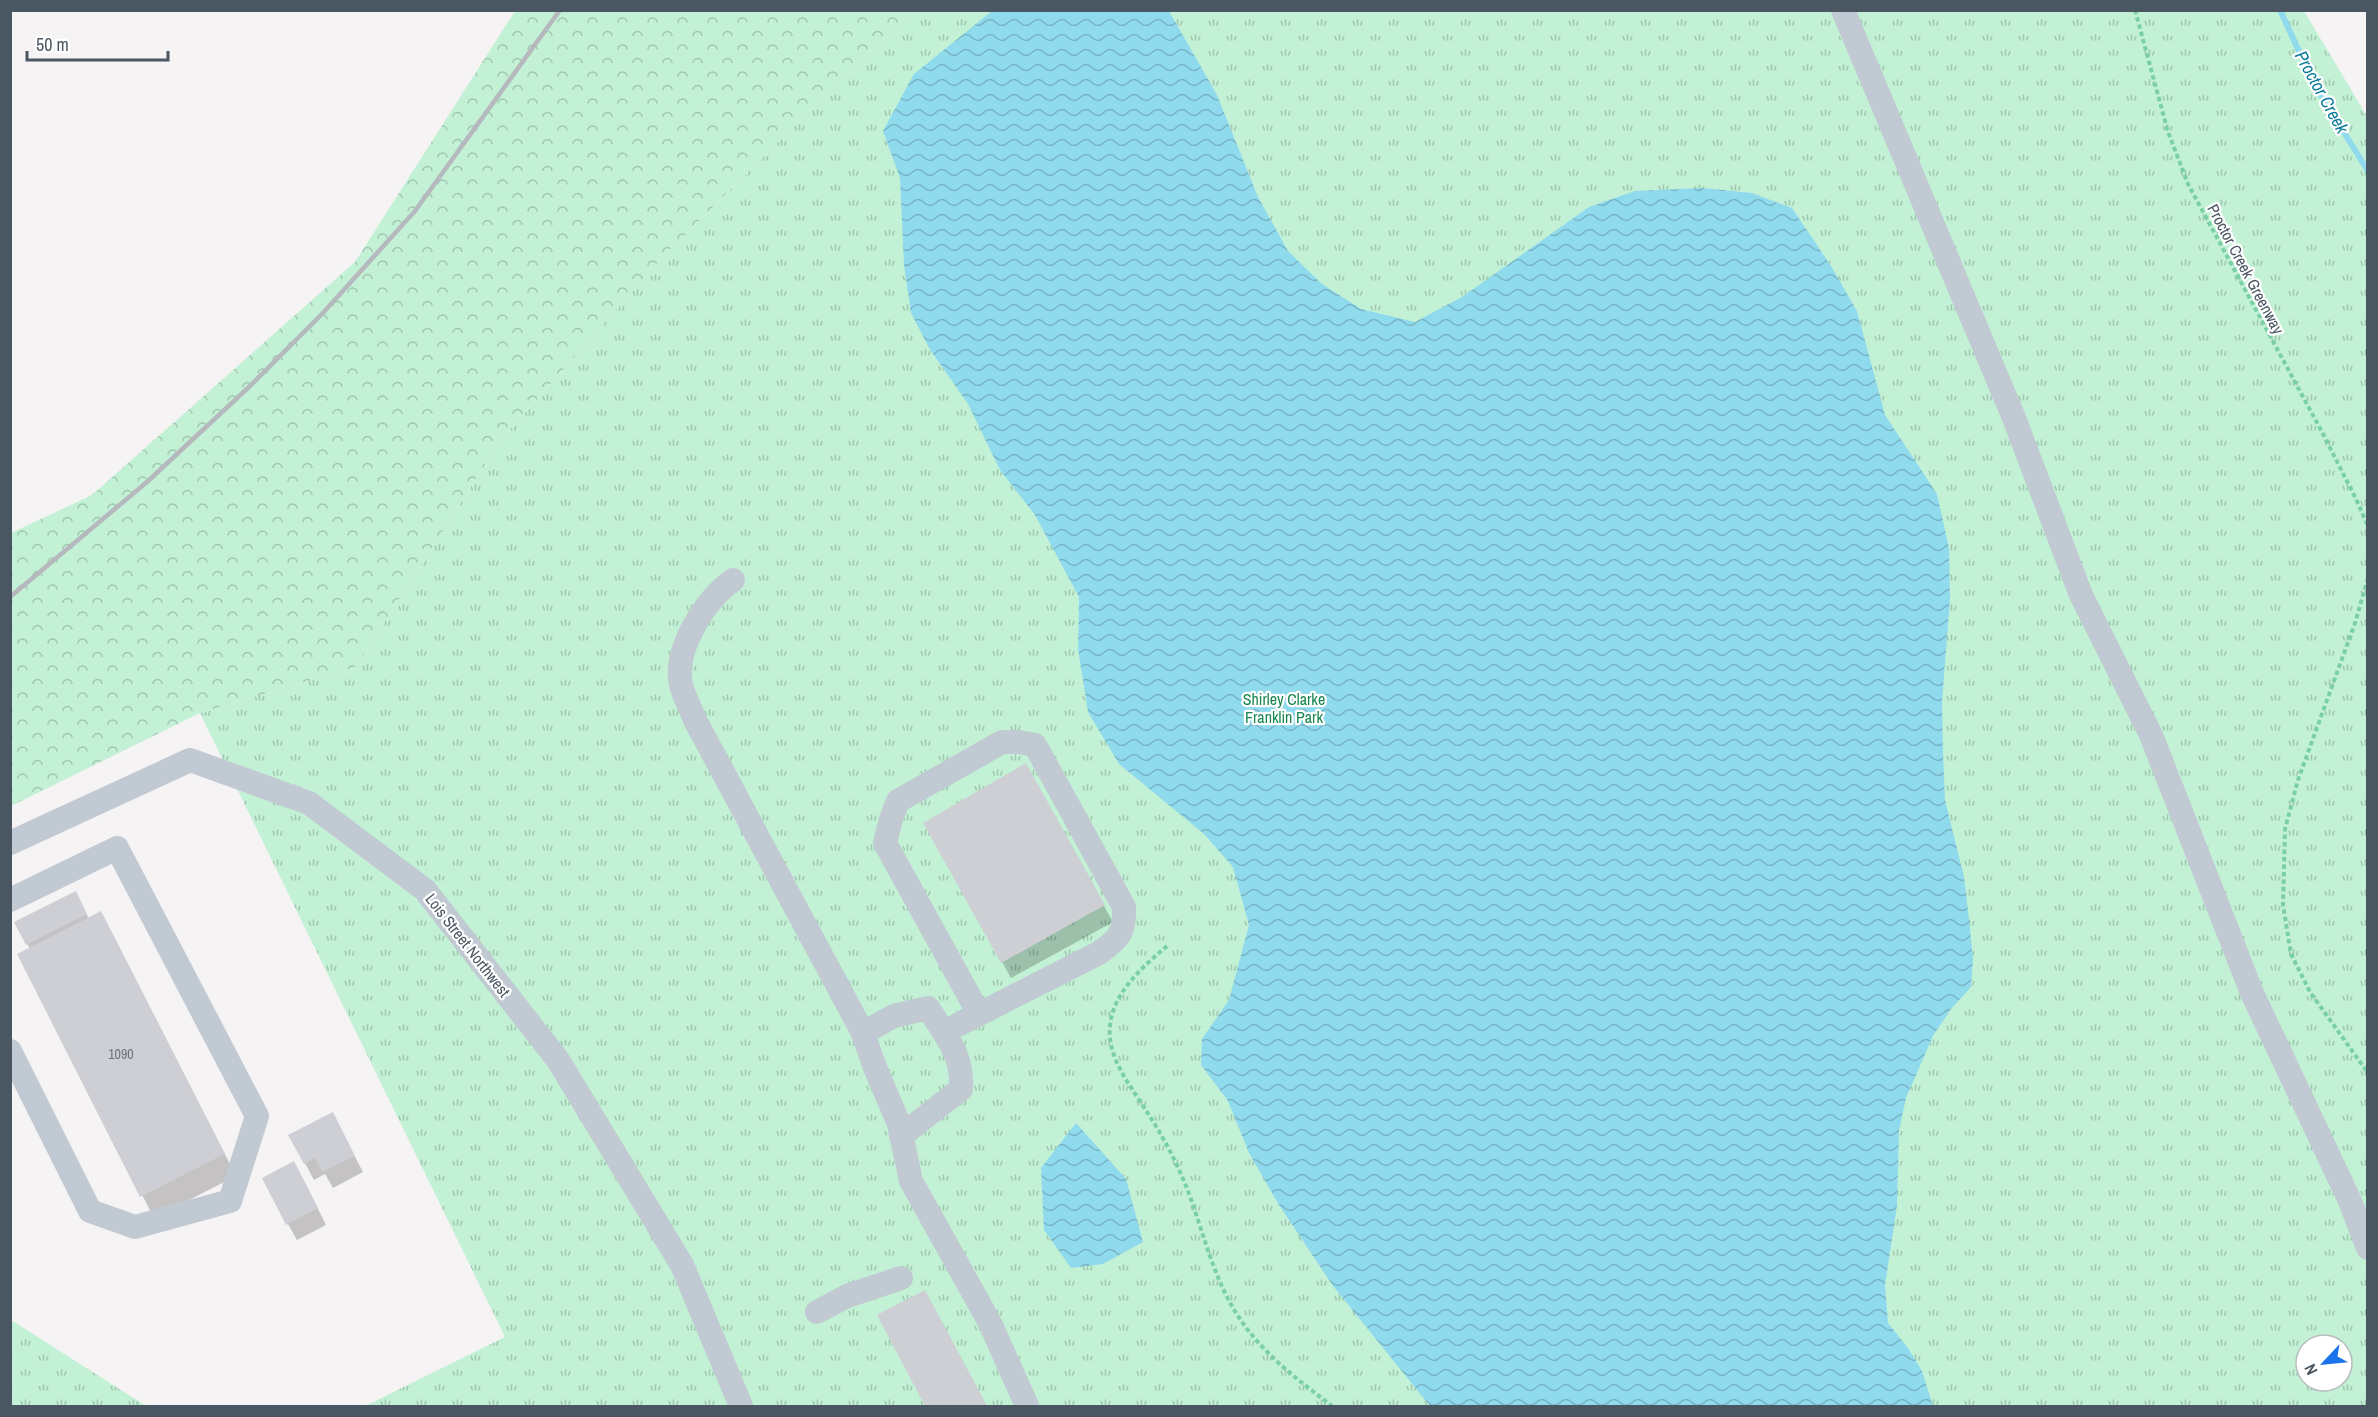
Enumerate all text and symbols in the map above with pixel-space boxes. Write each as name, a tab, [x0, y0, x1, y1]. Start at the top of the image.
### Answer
scale bar	[27, 24, 168, 62]
text: 50 m	[36, 32, 69, 57]
water label: Proctor Creek	[2289, 46, 2355, 138]
street label: Proctor Creek Greenway	[2202, 200, 2290, 338]
park label: Shirley Clarke Franklin Park	[1243, 688, 1325, 728]
street label: Lois Street Northwest	[420, 889, 516, 1002]
house number: 1090	[108, 1045, 134, 1063]
north arrow	[2294, 1333, 2354, 1393]
text: N	[2299, 1360, 2322, 1379]

